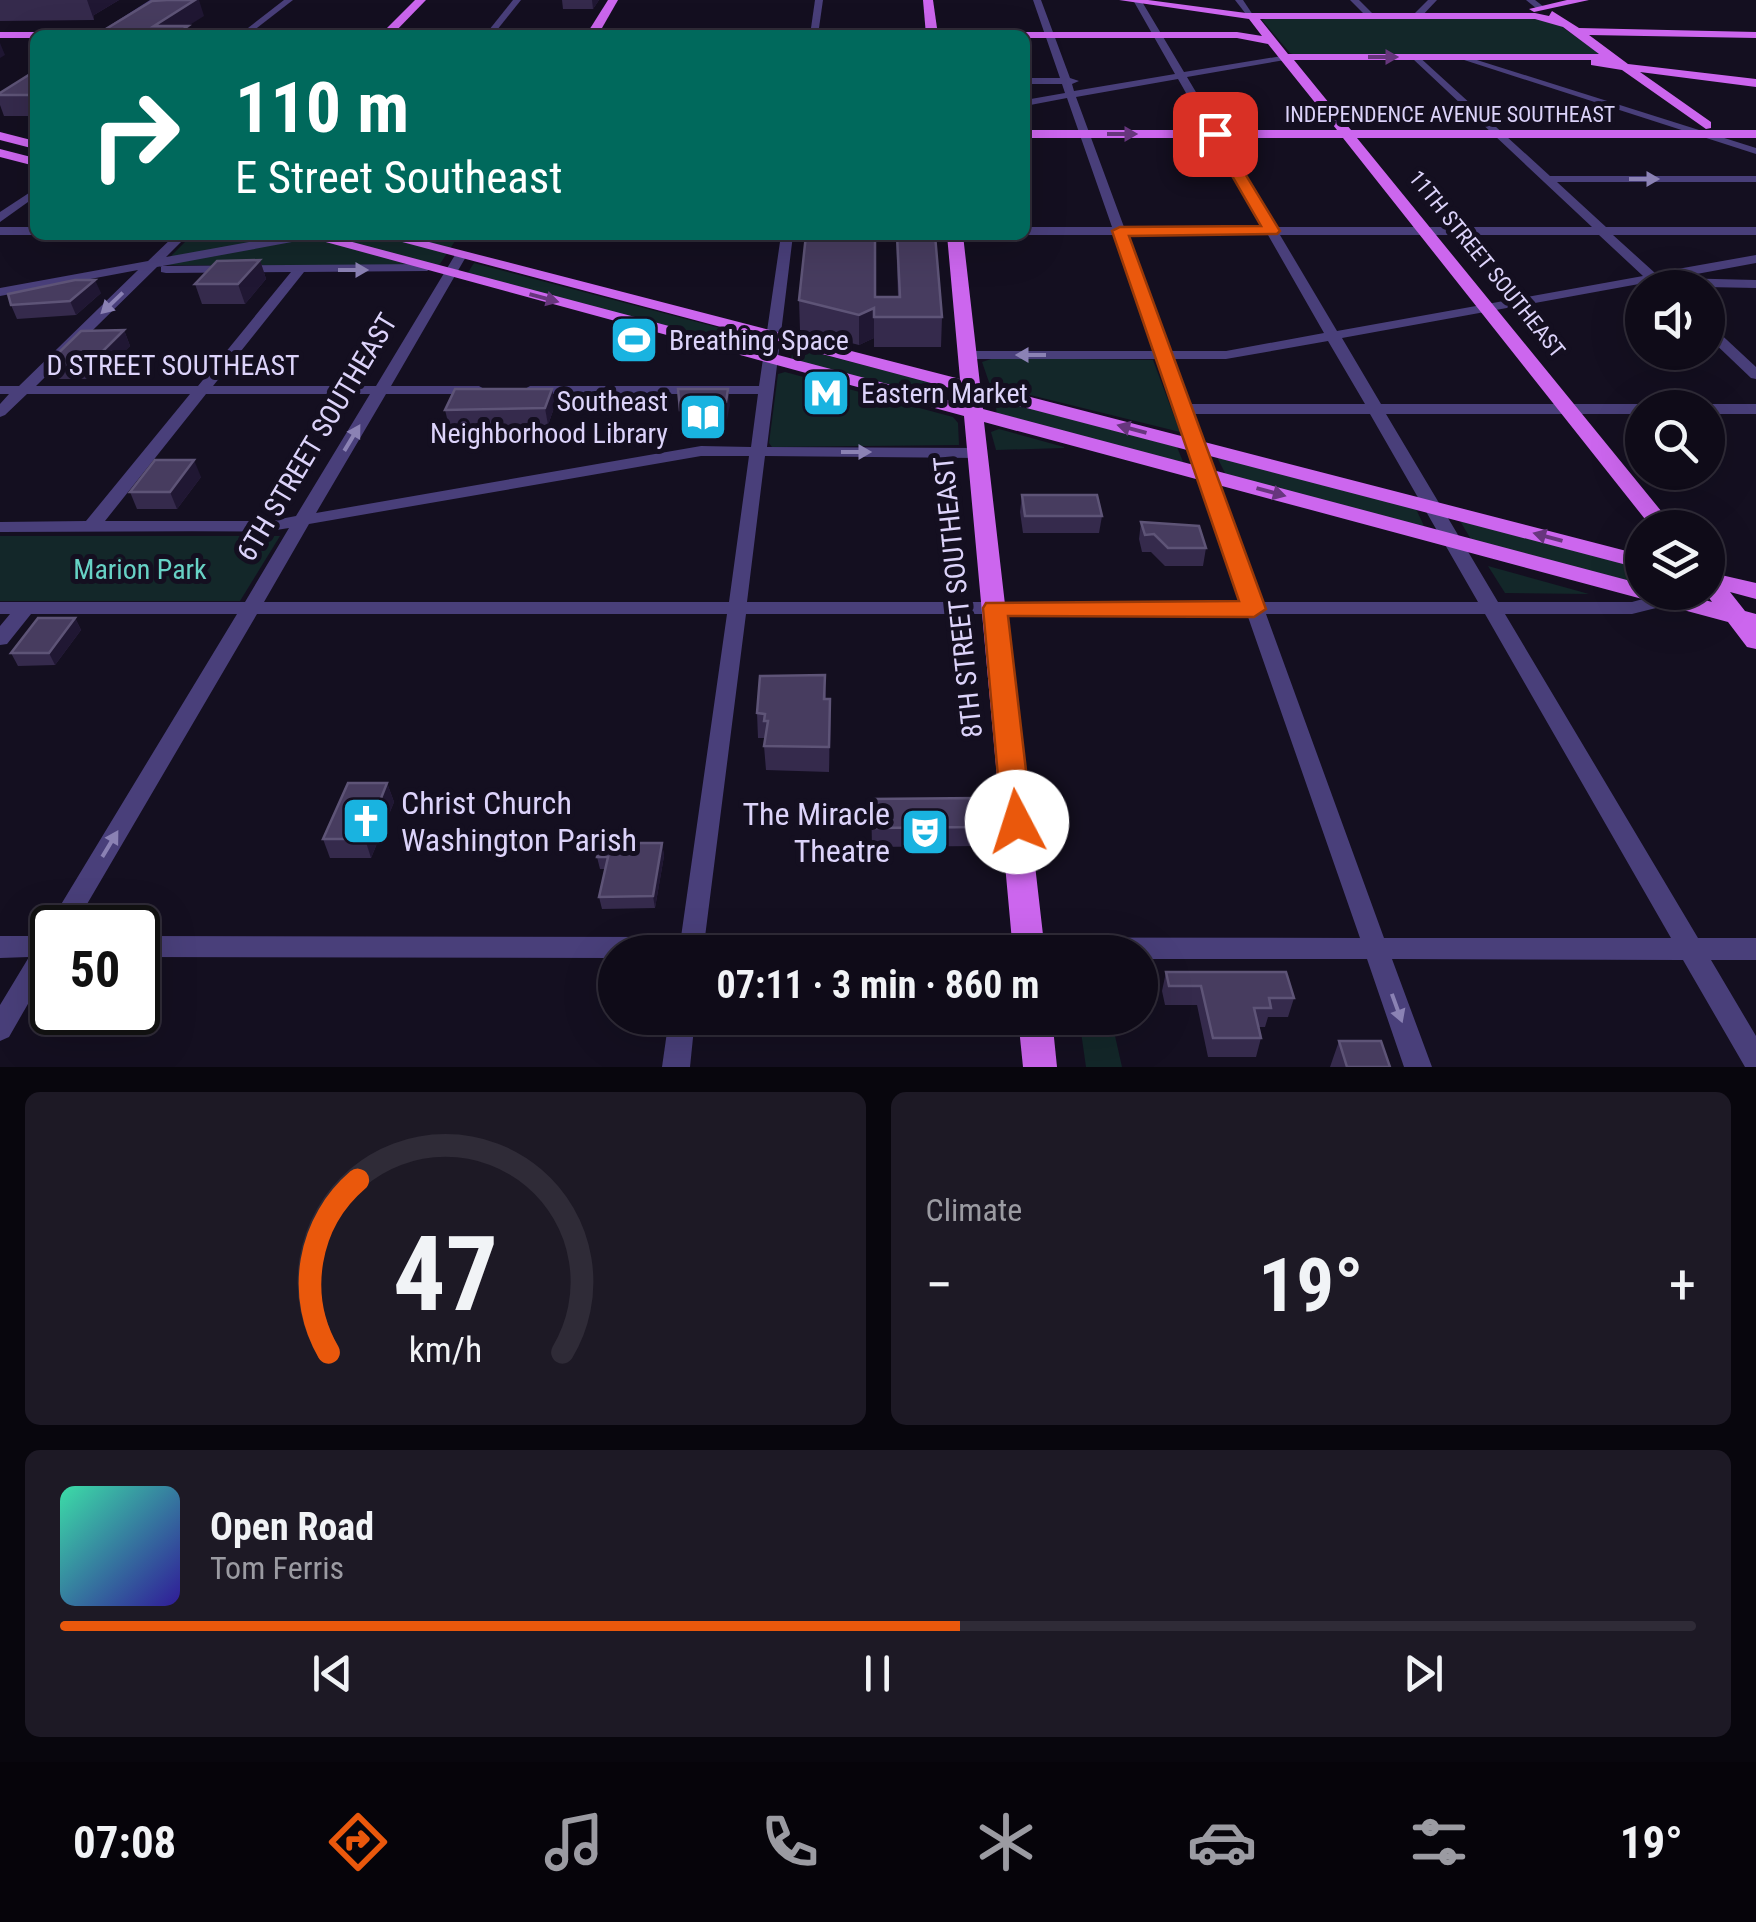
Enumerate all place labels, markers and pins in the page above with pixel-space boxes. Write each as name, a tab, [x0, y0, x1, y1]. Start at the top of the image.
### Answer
pin	[1173, 92, 1258, 177]
sports icon: Breathing Space	[608, 314, 660, 366]
place label: Breathing Space	[669, 324, 849, 357]
metro station icon: Eastern Market	[800, 367, 852, 419]
place label: Eastern Market	[861, 377, 1028, 410]
place label: Southeast Neighborhood Library	[430, 385, 668, 450]
library icon: Southeast Neighborhood Library	[677, 391, 729, 443]
place label: Christ Church Washington Parish	[401, 784, 637, 859]
church icon: Christ Church Washington Parish	[340, 795, 392, 847]
place label: The Miracle Theatre	[742, 795, 890, 870]
theatre icon: The Miracle Theatre	[899, 806, 951, 858]

